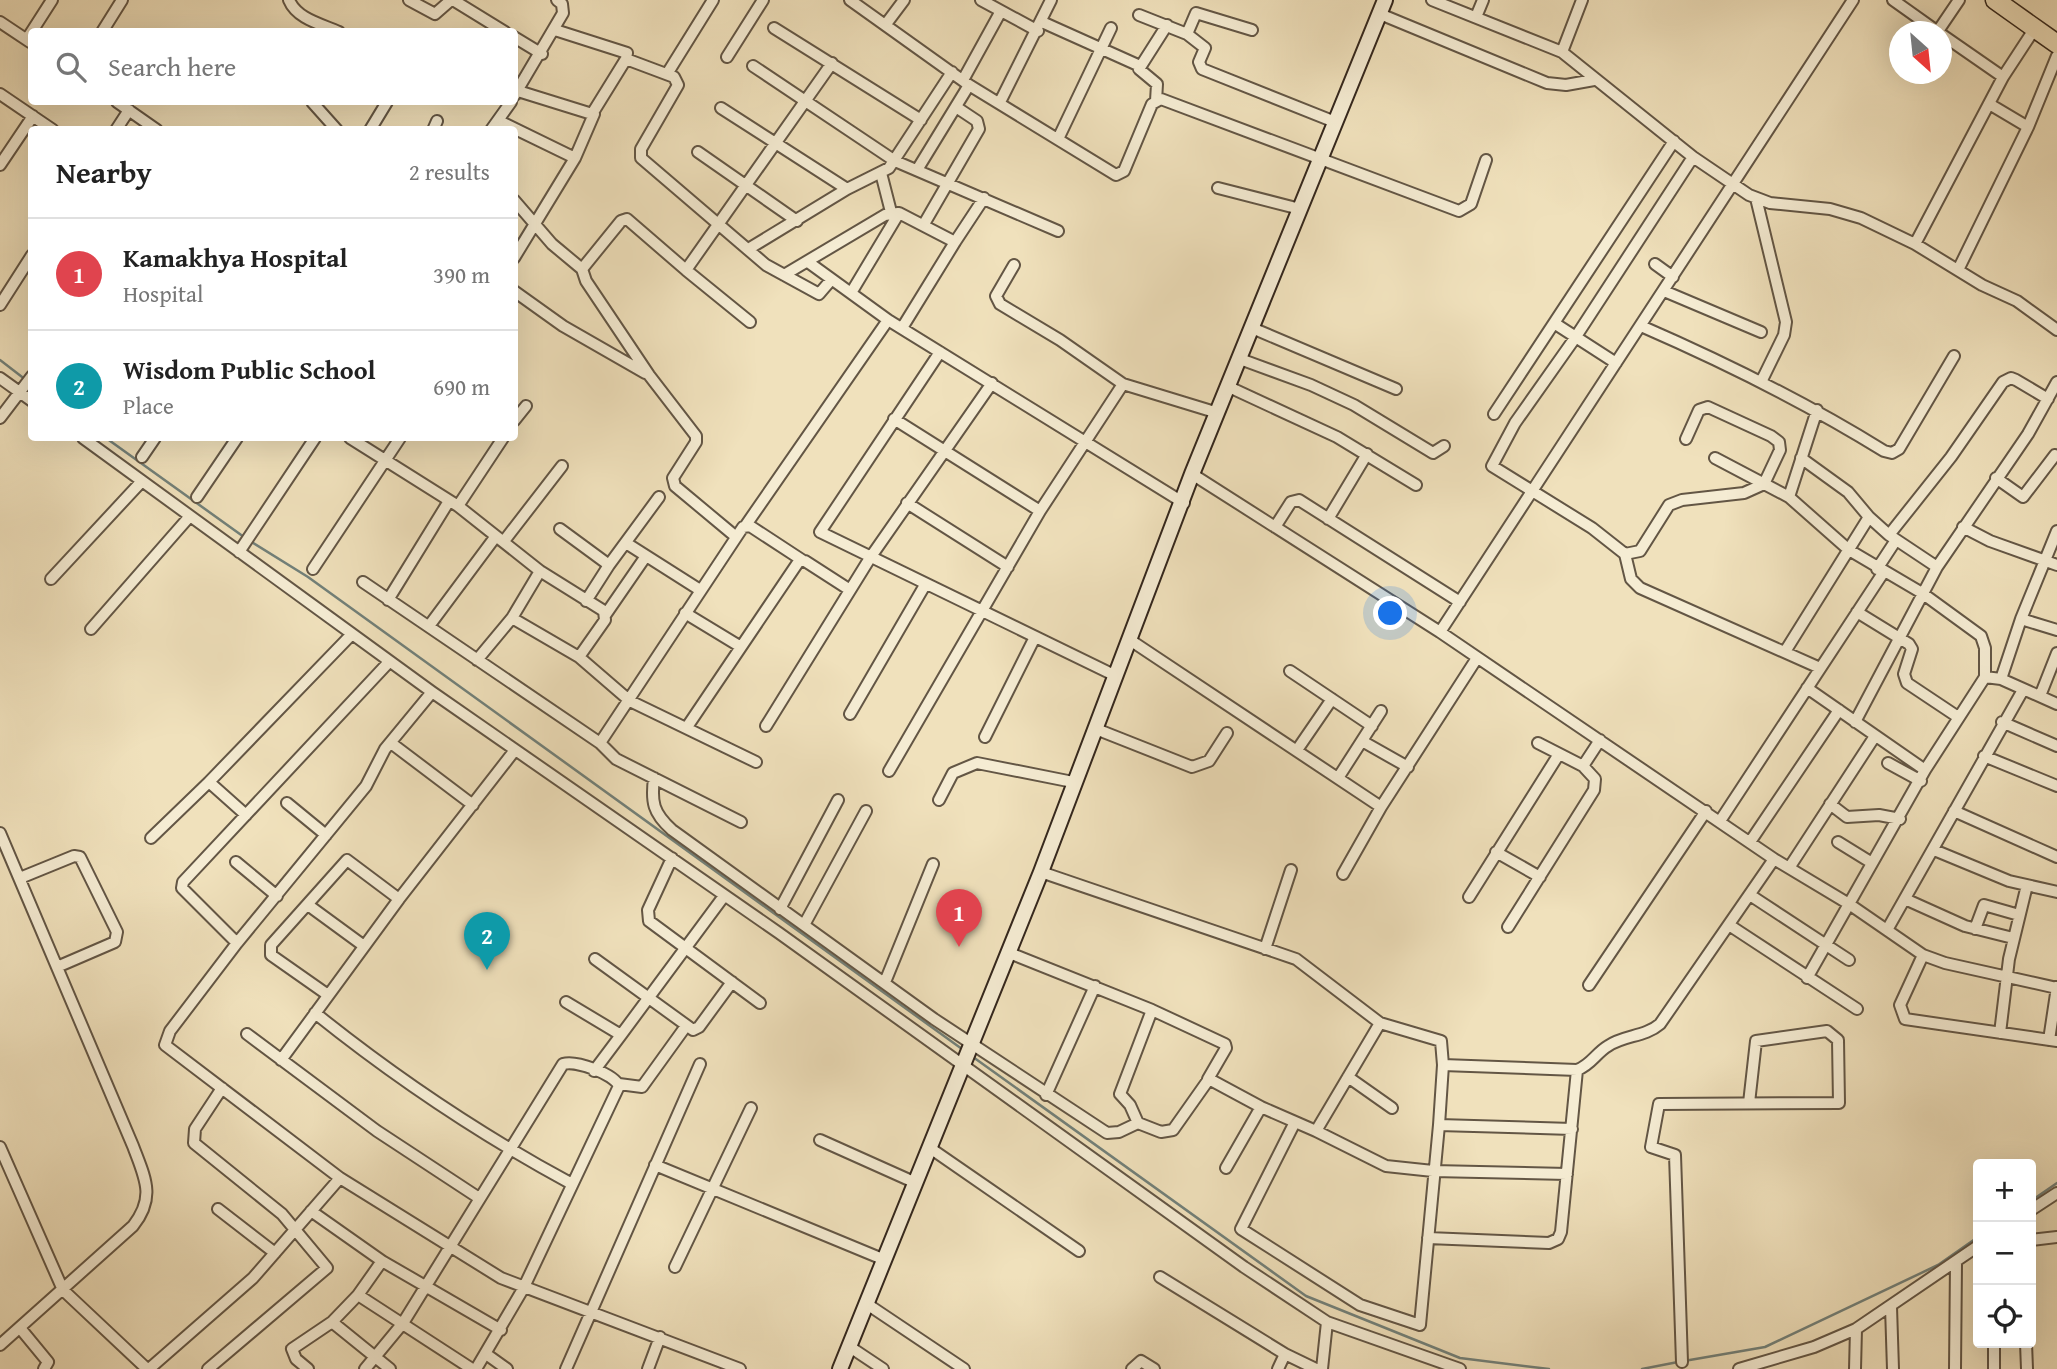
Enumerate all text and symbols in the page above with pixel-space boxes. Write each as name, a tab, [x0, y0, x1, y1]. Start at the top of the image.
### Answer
north arrow	[1889, 21, 1952, 84]
search box	[28, 28, 518, 105]
text: Search here	[108, 47, 236, 86]
icon: search	[52, 48, 90, 86]
text: Nearby	[56, 150, 152, 194]
text: 2 results	[409, 155, 490, 188]
text: Kamakhya Hospital	[123, 238, 348, 277]
text: 1	[73, 258, 85, 291]
text: 390 m	[433, 258, 490, 291]
text: Hospital	[123, 277, 203, 310]
text: Wisdom Public School	[123, 350, 376, 389]
text: 2	[73, 370, 85, 403]
text: 690 m	[433, 370, 490, 403]
text: Place	[123, 389, 174, 422]
your location	[1373, 596, 1407, 630]
pin: 1	[936, 889, 982, 947]
pin: 2	[464, 912, 510, 970]
map controls	[1973, 1159, 2036, 1348]
button: +	[1973, 1159, 2036, 1222]
button: −	[1973, 1222, 2036, 1285]
button: locate	[1973, 1285, 2036, 1348]

